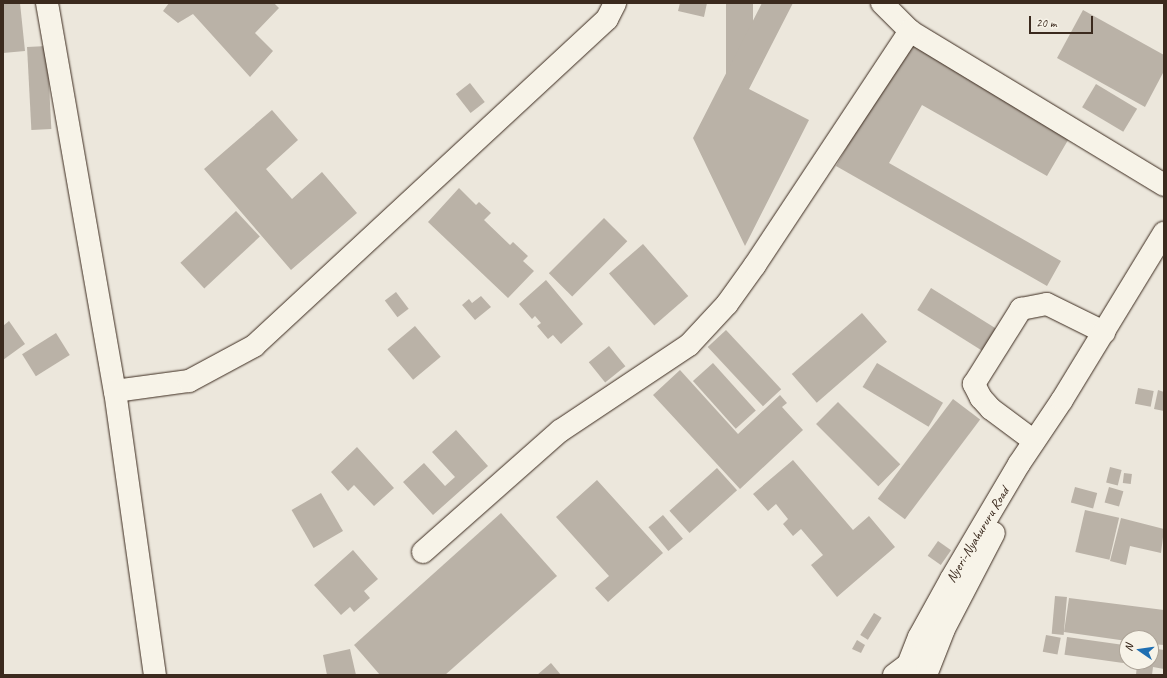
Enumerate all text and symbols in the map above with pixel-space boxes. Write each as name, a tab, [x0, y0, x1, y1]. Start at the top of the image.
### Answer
scale bar	[1031, 8, 1095, 34]
text: 20 m	[1036, 15, 1056, 31]
street label: Nyeri-Nyahururu Road	[943, 484, 1013, 586]
north arrow	[1119, 630, 1159, 670]
text: N	[1121, 643, 1136, 652]

